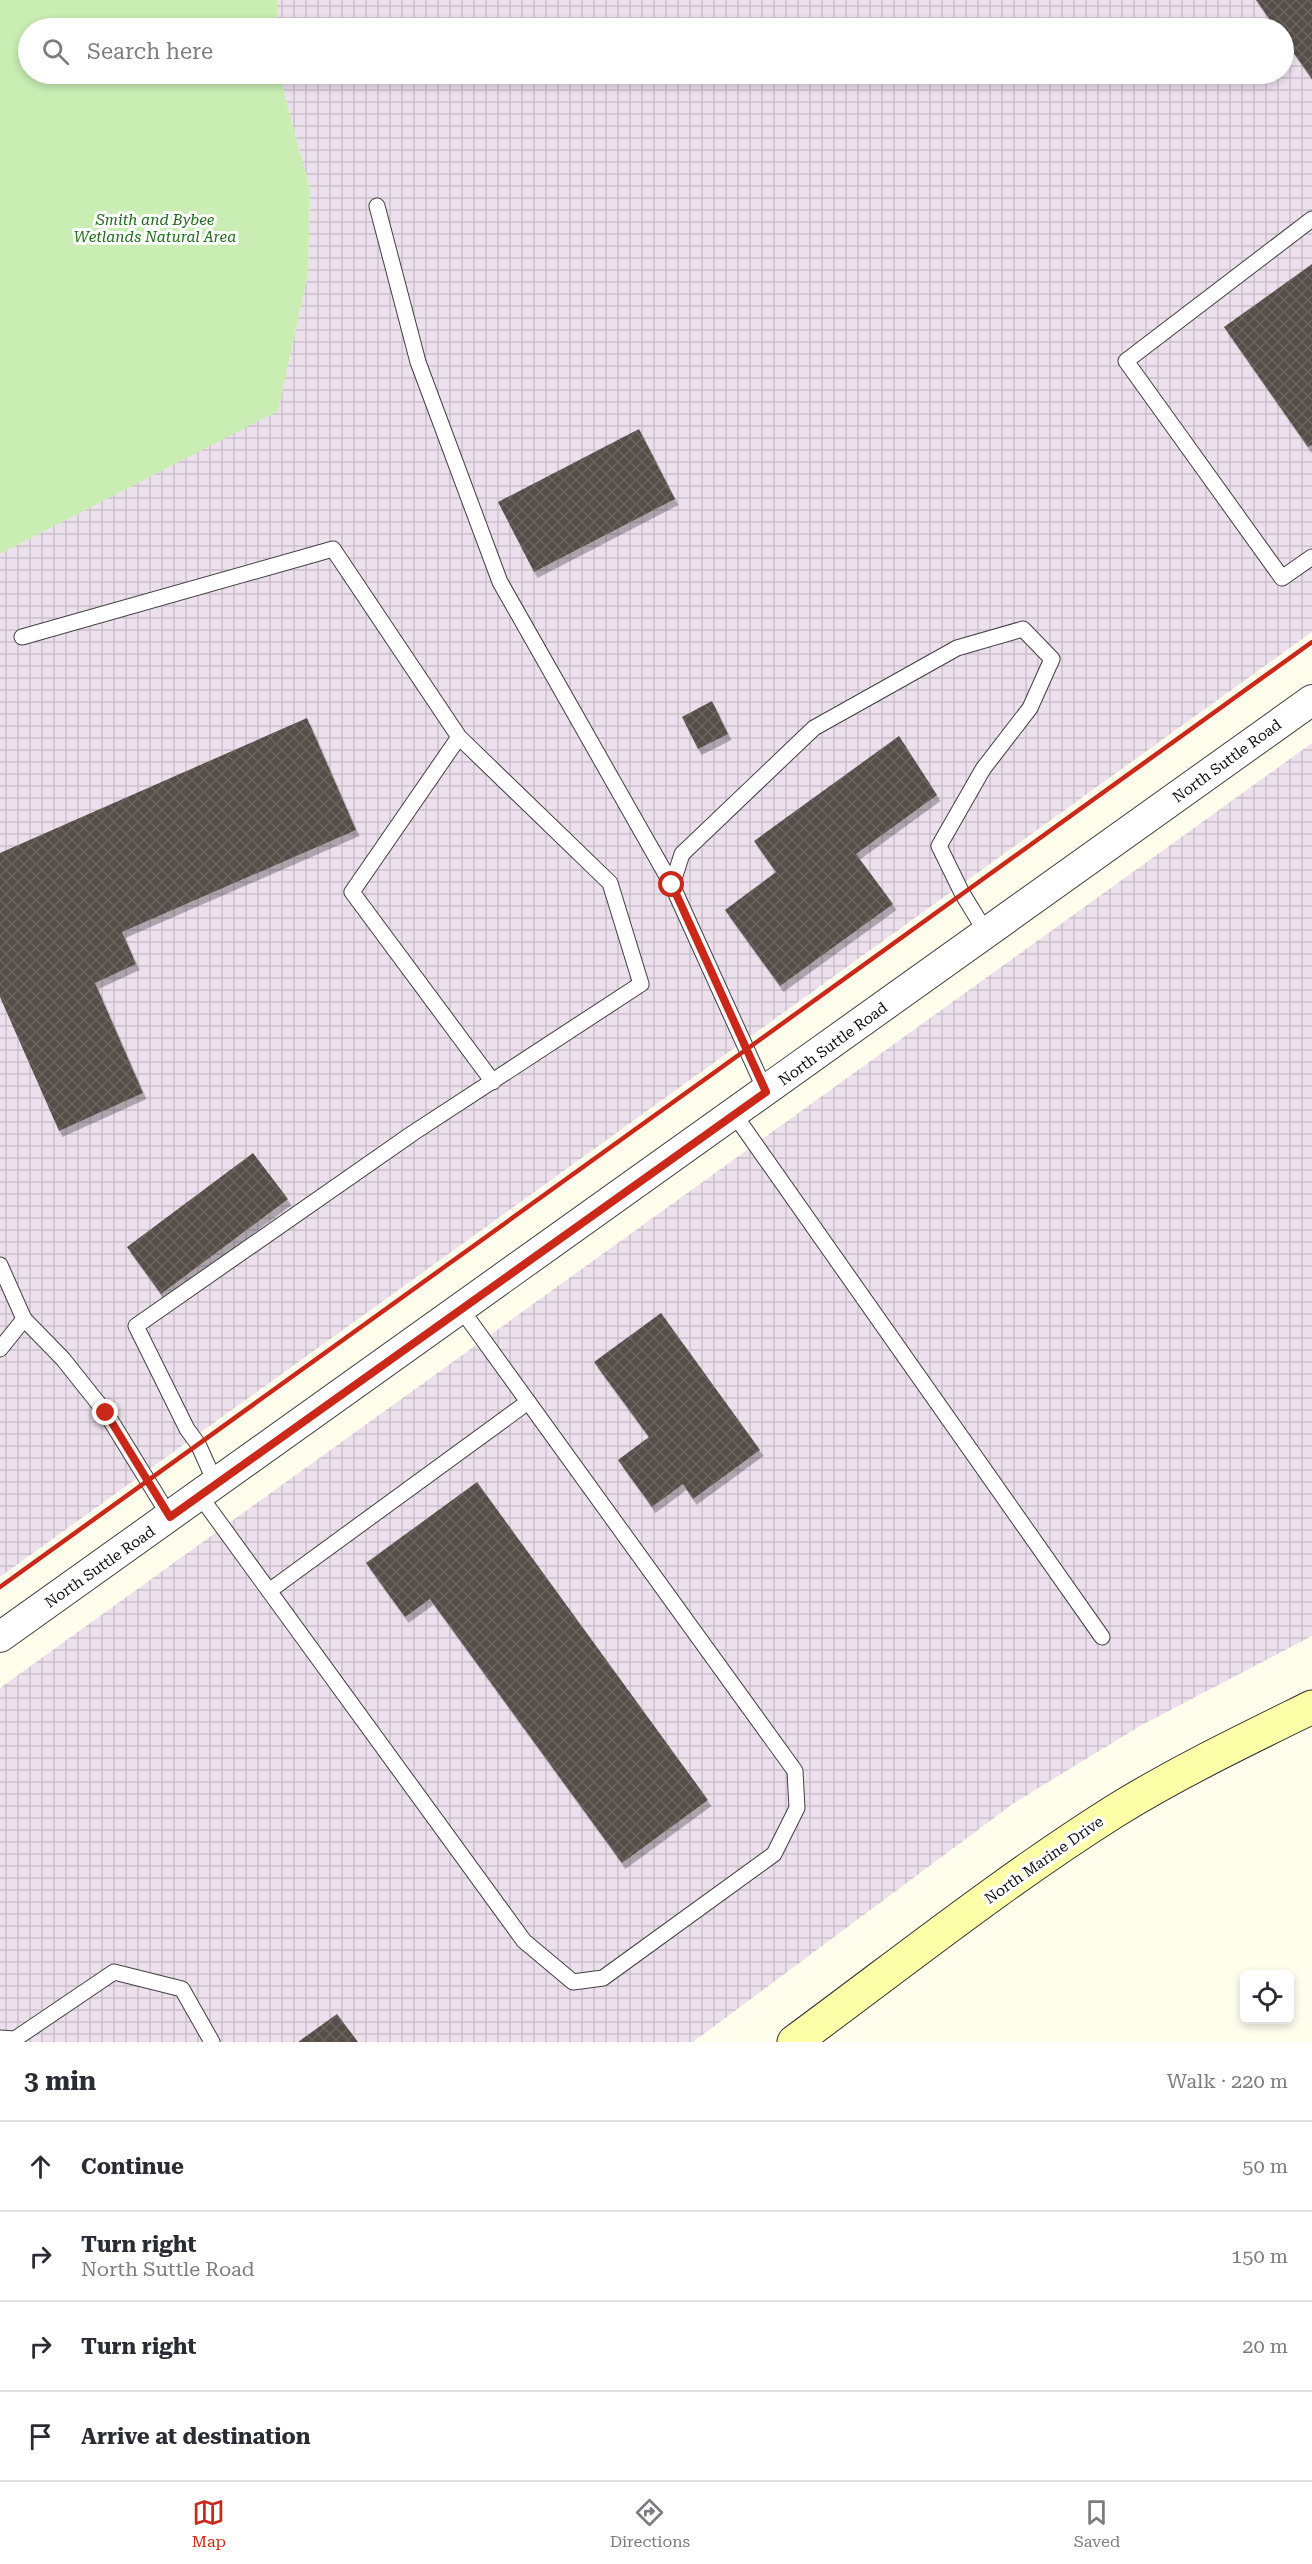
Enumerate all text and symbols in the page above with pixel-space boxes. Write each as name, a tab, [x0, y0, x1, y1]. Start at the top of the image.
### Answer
search box	[18, 18, 1294, 84]
icon: search	[39, 35, 72, 68]
text: Search here	[87, 39, 213, 64]
park label: Smith and Bybee Wetlands Natural Area	[74, 211, 236, 246]
street label: North Suttle Road	[1169, 715, 1285, 807]
route start	[658, 871, 684, 897]
street label: North Suttle Road	[775, 998, 891, 1090]
route end	[92, 1399, 118, 1425]
street label: North Suttle Road	[42, 1522, 159, 1612]
street label: North Marine Drive	[981, 1812, 1107, 1908]
map controls	[1240, 1970, 1294, 2024]
button: locate	[1240, 1970, 1294, 2024]
text: 3 min	[24, 2066, 96, 2096]
text: Walk · 220 m	[1167, 2069, 1288, 2093]
icon: ahead	[24, 2150, 57, 2183]
text: Continue	[81, 2154, 184, 2179]
text: 50 m	[1242, 2154, 1288, 2178]
text: Turn right	[81, 2232, 196, 2257]
icon: right	[24, 2240, 57, 2273]
text: 150 m	[1231, 2244, 1288, 2268]
text: North Suttle Road	[81, 2257, 254, 2281]
icon: right	[24, 2330, 57, 2363]
text: Turn right	[81, 2334, 196, 2359]
text: 20 m	[1242, 2334, 1288, 2358]
icon: arrive	[24, 2420, 57, 2453]
text: Arrive at destination	[81, 2424, 310, 2449]
tab: Map	[192, 2496, 226, 2551]
tab: Directions	[610, 2496, 690, 2551]
tab: Saved	[1074, 2496, 1120, 2551]

